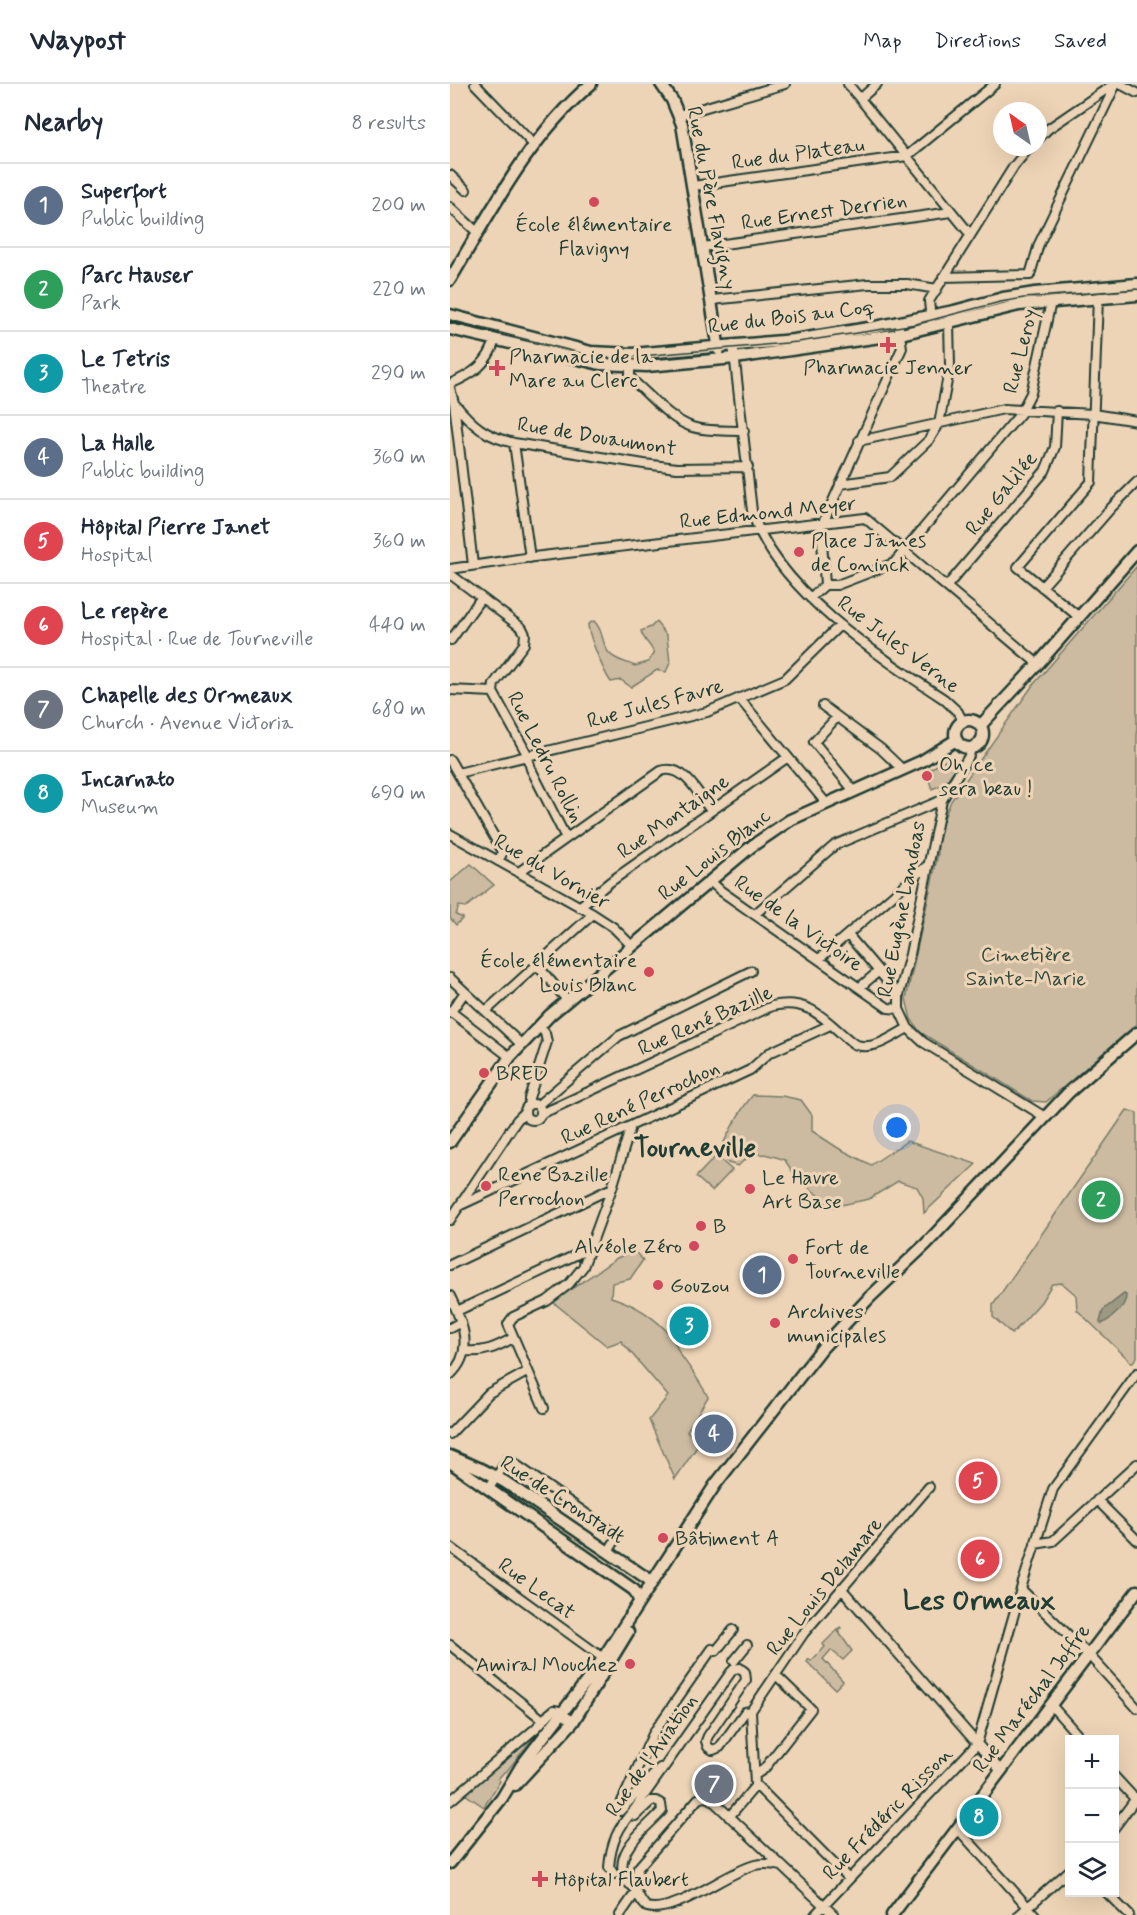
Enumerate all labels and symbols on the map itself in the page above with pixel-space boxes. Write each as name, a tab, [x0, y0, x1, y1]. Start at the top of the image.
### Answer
north arrow	[993, 102, 1047, 156]
street label: Rue du Père Flavigny	[678, 104, 743, 293]
street label: Rue du Plateau	[730, 131, 866, 177]
street label: Rue Ernest Derrien	[739, 186, 909, 237]
marker: École élémentaire Flavigny	[587, 195, 601, 209]
place label: École élémentaire Flavigny	[516, 211, 672, 263]
street label: Rue du Bois au Coq	[706, 293, 876, 341]
street label: Rue Leroy	[997, 306, 1045, 397]
marker: Pharmacie Jenner	[881, 338, 895, 352]
place label: Pharmacie de la Mare au Clerc	[509, 343, 653, 395]
place label: Pharmacie Jenner	[803, 354, 973, 382]
marker: Pharmacie de la Mare au Clerc	[490, 361, 504, 375]
street label: Rue de Douaumont	[515, 411, 679, 463]
street label: Rue Galilée	[959, 446, 1044, 541]
street label: Rue Edmond Meyer	[678, 490, 858, 536]
place label: Place James de Coninck	[811, 527, 926, 579]
marker: Place James de Coninck	[792, 545, 806, 559]
street label: Rue Jules Verne	[831, 589, 966, 700]
street label: Rue Jules Favre	[584, 672, 727, 736]
street label: Rue Ledru Rollin	[500, 687, 590, 828]
place label: Oh, ce sera beau !	[939, 751, 1032, 803]
street label: Rue Montaigne	[612, 768, 735, 866]
marker: Oh, ce sera beau !	[920, 769, 934, 783]
street label: Rue Louis Blanc	[652, 802, 777, 908]
street label: Rue Eugène Landoas	[871, 819, 933, 1000]
street label: Rue du Vornier	[488, 827, 615, 916]
street label: Rue de la Victoire	[728, 869, 869, 979]
park label: Cimetière Sainte-Marie	[966, 941, 1086, 993]
place label: École élémentaire Louis Blanc	[480, 947, 637, 999]
marker: École élémentaire Louis Blanc	[642, 965, 656, 979]
street label: Rue René Bazille	[634, 979, 777, 1063]
street label: Rue René Perrochon	[557, 1054, 724, 1152]
place label: BRED	[496, 1060, 549, 1088]
marker: BRED	[477, 1066, 491, 1080]
your location	[882, 1113, 911, 1142]
district label: Tourneville	[634, 1131, 756, 1166]
place label: Rene Bazille Perrochon	[498, 1161, 609, 1213]
place label: Le Havre Art Base	[762, 1164, 842, 1216]
pin: 2	[1082, 1178, 1120, 1222]
marker: Rene Bazille Perrochon	[479, 1179, 493, 1193]
marker: Le Havre Art Base	[743, 1182, 757, 1196]
place label: B	[713, 1213, 726, 1241]
marker: B	[694, 1219, 708, 1233]
place label: Alvéole Zéro	[574, 1233, 682, 1261]
place label: Fort de Tourneville	[805, 1234, 900, 1286]
marker: Alvéole Zéro	[687, 1239, 701, 1253]
pin: 1	[742, 1252, 782, 1298]
marker: Fort de Tourneville	[786, 1252, 800, 1266]
place label: Gouzou	[670, 1272, 729, 1300]
marker: Gouzou	[651, 1278, 665, 1292]
place label: Archives municipales	[787, 1298, 886, 1350]
pin: 3	[670, 1304, 708, 1348]
marker: Archives municipales	[768, 1316, 782, 1330]
pin: 4	[694, 1412, 734, 1456]
street label: Rue de Cronstadt	[494, 1449, 631, 1551]
pin: 5	[958, 1458, 998, 1504]
street label: Rue Louis Delamare	[760, 1511, 889, 1662]
place label: Bâtiment A	[675, 1525, 779, 1553]
marker: Bâtiment A	[656, 1531, 670, 1545]
pin: 6	[960, 1536, 1000, 1582]
street label: Rue Lecat	[492, 1551, 581, 1626]
district label: Les Ormeaux	[903, 1584, 1056, 1619]
street label: Rue Maréchal Joffre	[966, 1618, 1097, 1779]
place label: Amiral Mouchez	[476, 1651, 618, 1679]
marker: Amiral Mouchez	[623, 1657, 637, 1671]
street label: Rue de l'Aviation	[599, 1689, 705, 1823]
street label: Rue Frédéric Risson	[817, 1740, 959, 1887]
pin: 7	[694, 1762, 734, 1806]
pin: 8	[960, 1794, 998, 1840]
place label: Hôpital Flaubert	[554, 1866, 689, 1894]
marker: Hôpital Flaubert	[531, 1870, 549, 1888]

